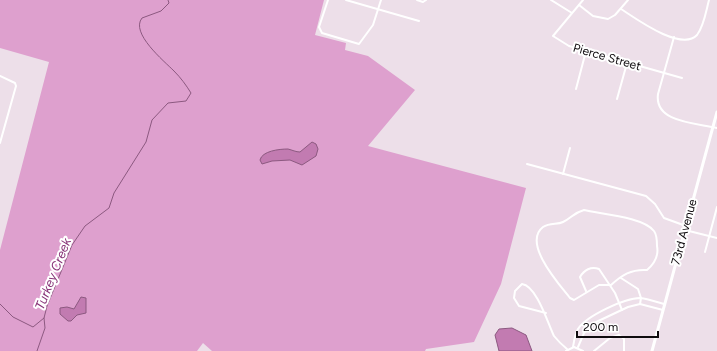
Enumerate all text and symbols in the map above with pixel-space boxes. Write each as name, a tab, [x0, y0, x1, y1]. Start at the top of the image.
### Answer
street label: Pierce Street	[571, 41, 643, 73]
street label: 73rd Avenue	[668, 197, 700, 266]
water label: Turkey Creek	[32, 235, 74, 312]
scale bar	[577, 313, 658, 339]
text: 200 m	[583, 320, 618, 334]

